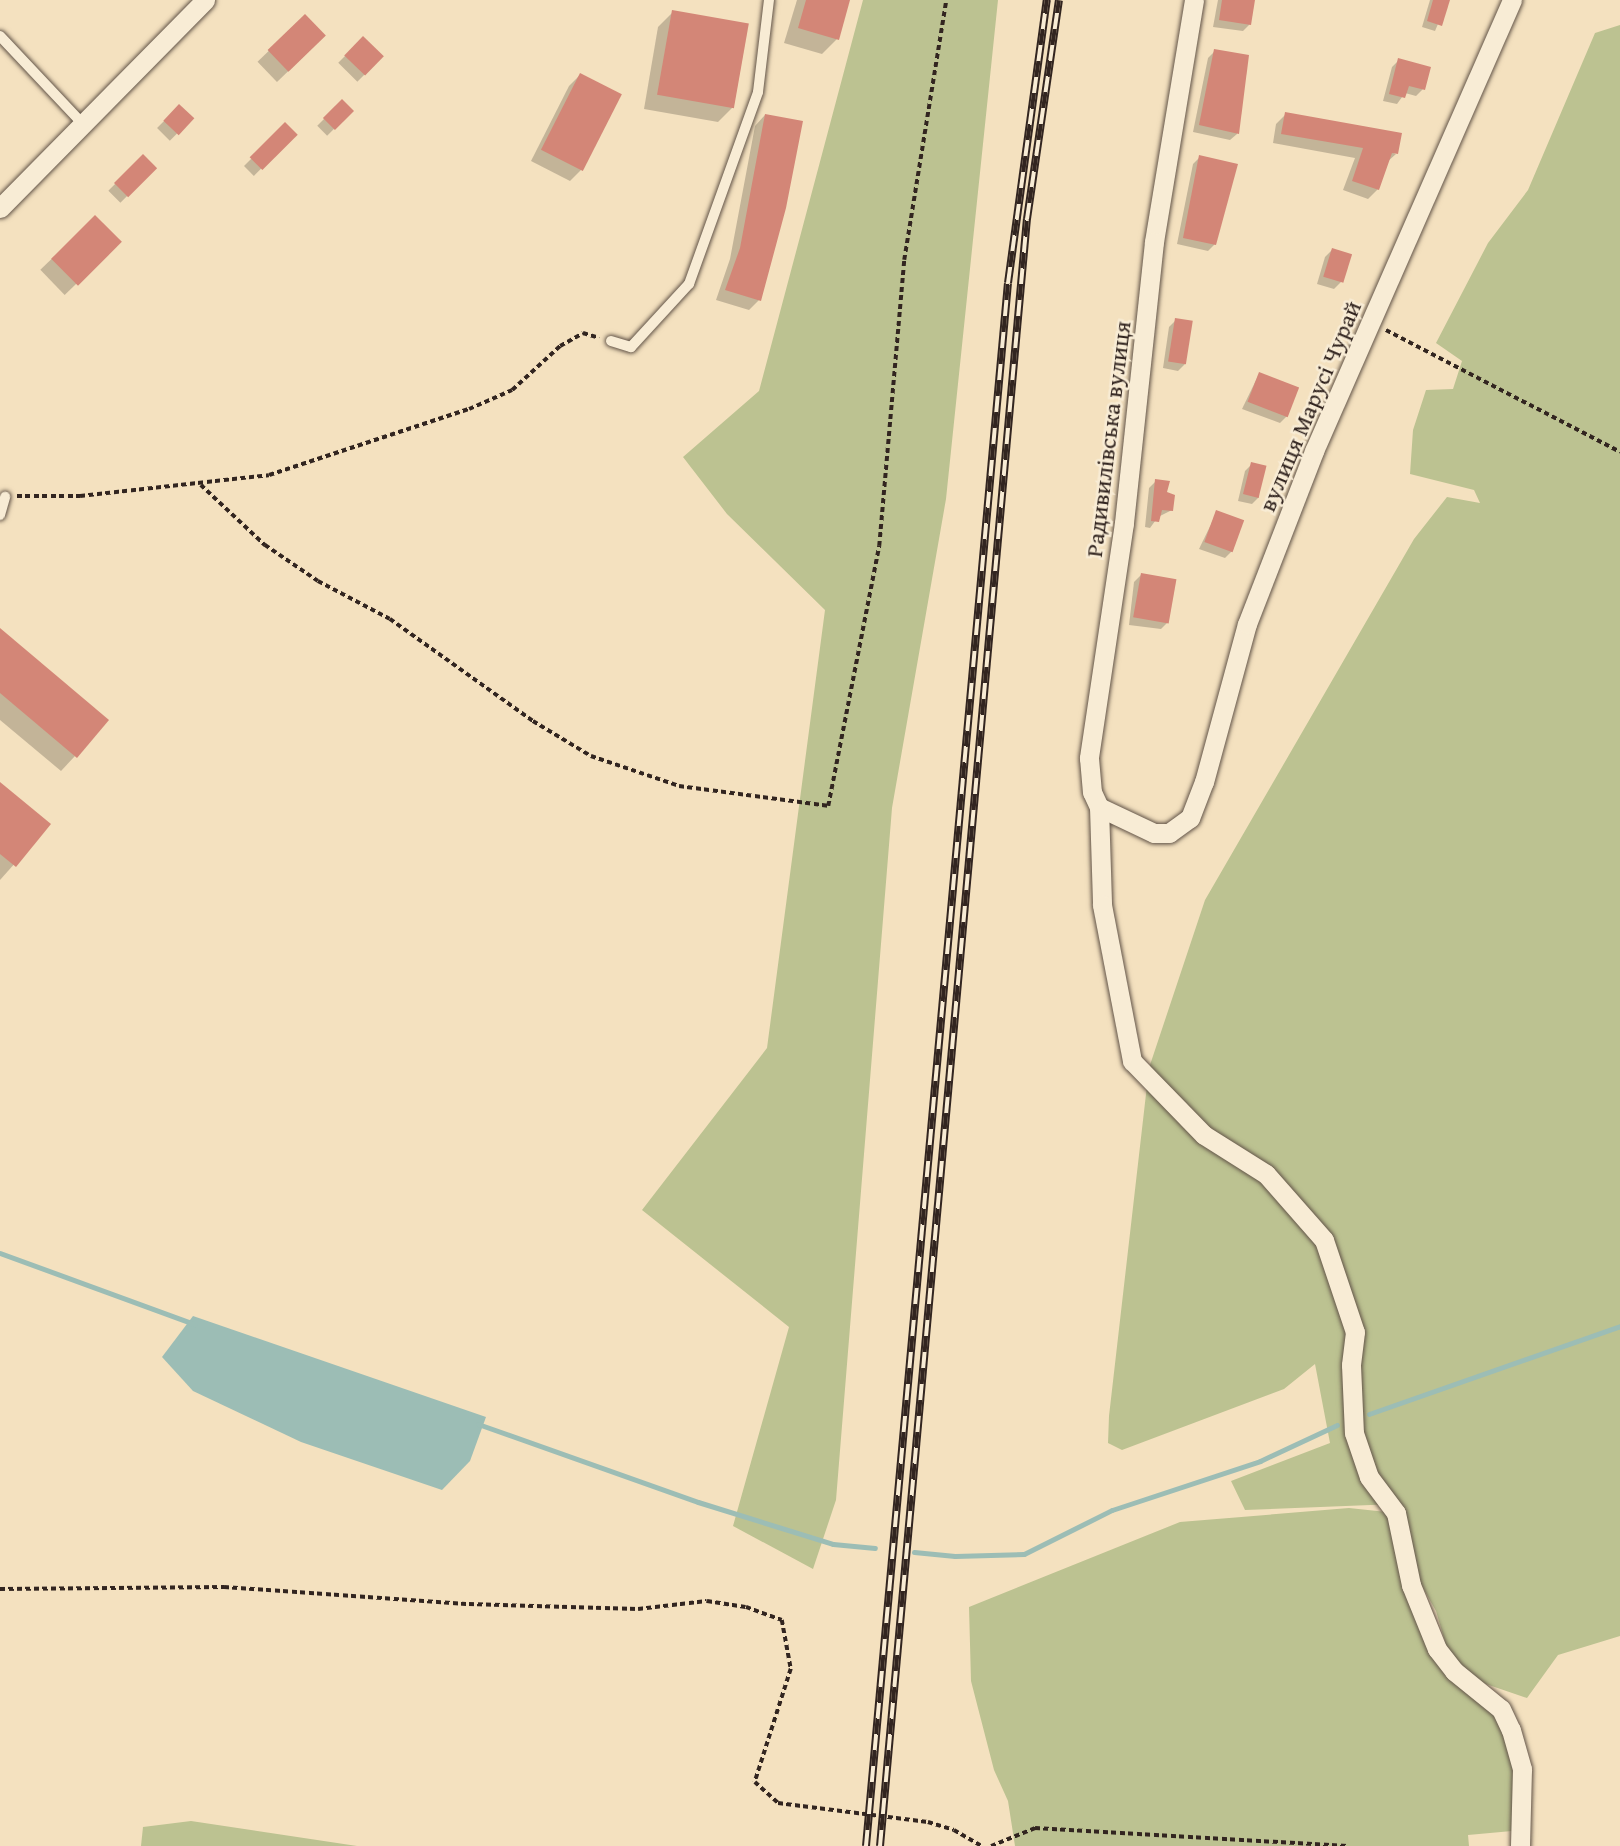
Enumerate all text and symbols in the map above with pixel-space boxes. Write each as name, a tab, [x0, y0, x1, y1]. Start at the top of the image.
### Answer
street label: вулиця Марусі Чурай	[1253, 296, 1367, 516]
street label: Радивилівська вулиця	[1079, 319, 1137, 559]

